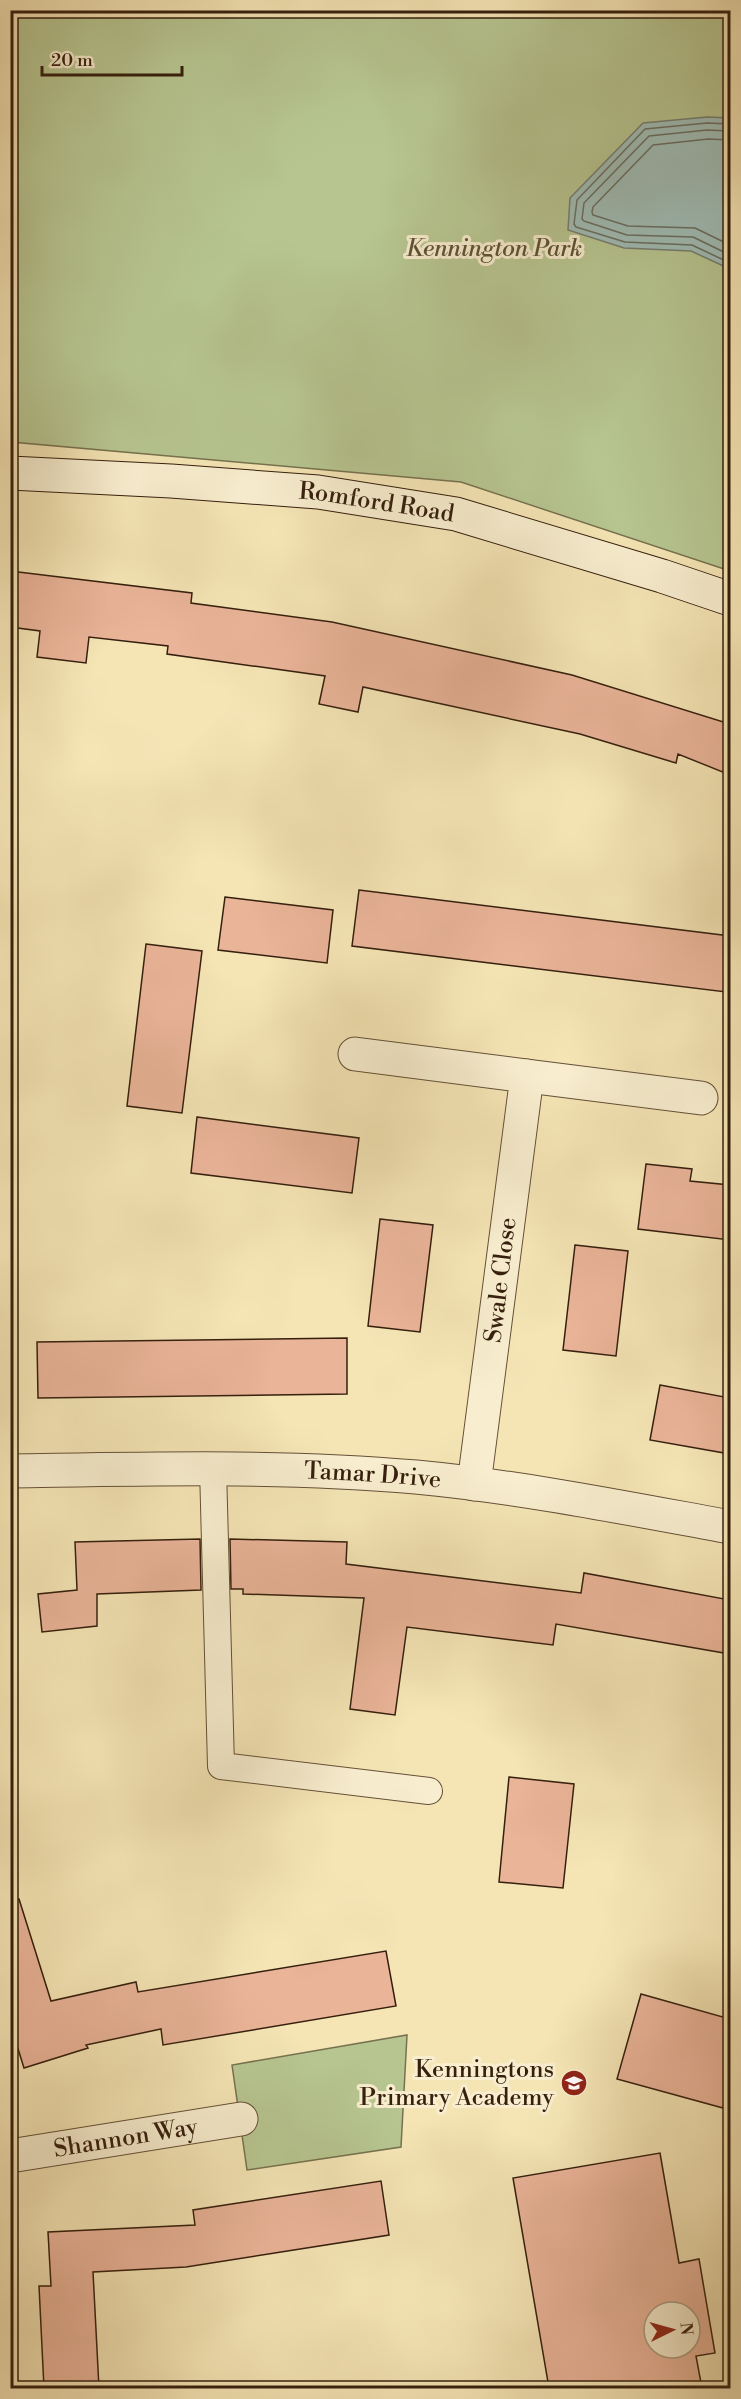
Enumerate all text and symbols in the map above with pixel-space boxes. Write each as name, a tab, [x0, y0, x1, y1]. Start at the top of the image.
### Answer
scale bar	[42, 39, 182, 77]
text: 20 m	[51, 49, 93, 72]
park label: Kennington Park	[406, 234, 582, 264]
street label: Romford Road	[298, 477, 457, 530]
street label: Swale Close	[478, 1216, 524, 1345]
street label: Tamar Drive	[304, 1456, 443, 1496]
place label: Kenningtons Primary Academy	[360, 2055, 554, 2113]
school or university icon: Kenningtons Primary Academy	[559, 2068, 589, 2098]
street label: Shannon Way	[51, 2112, 200, 2165]
north arrow	[642, 2300, 702, 2360]
text: N	[675, 2322, 696, 2336]

